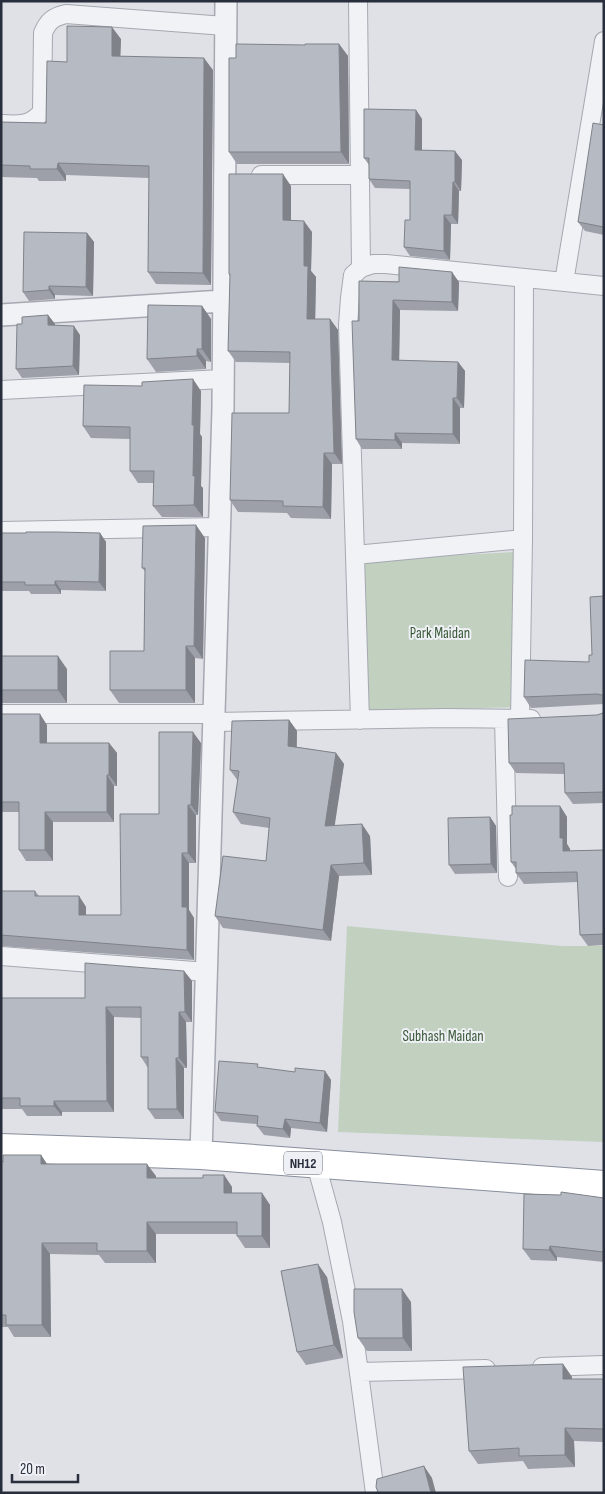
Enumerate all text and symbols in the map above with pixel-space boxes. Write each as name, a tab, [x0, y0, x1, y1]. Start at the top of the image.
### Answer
park label: Park Maidan	[410, 624, 470, 643]
park label: Subhash Maidan	[402, 1027, 484, 1046]
road number: NH12	[284, 1152, 322, 1174]
scale bar	[12, 1452, 79, 1484]
text: 20 m	[20, 1460, 45, 1479]

